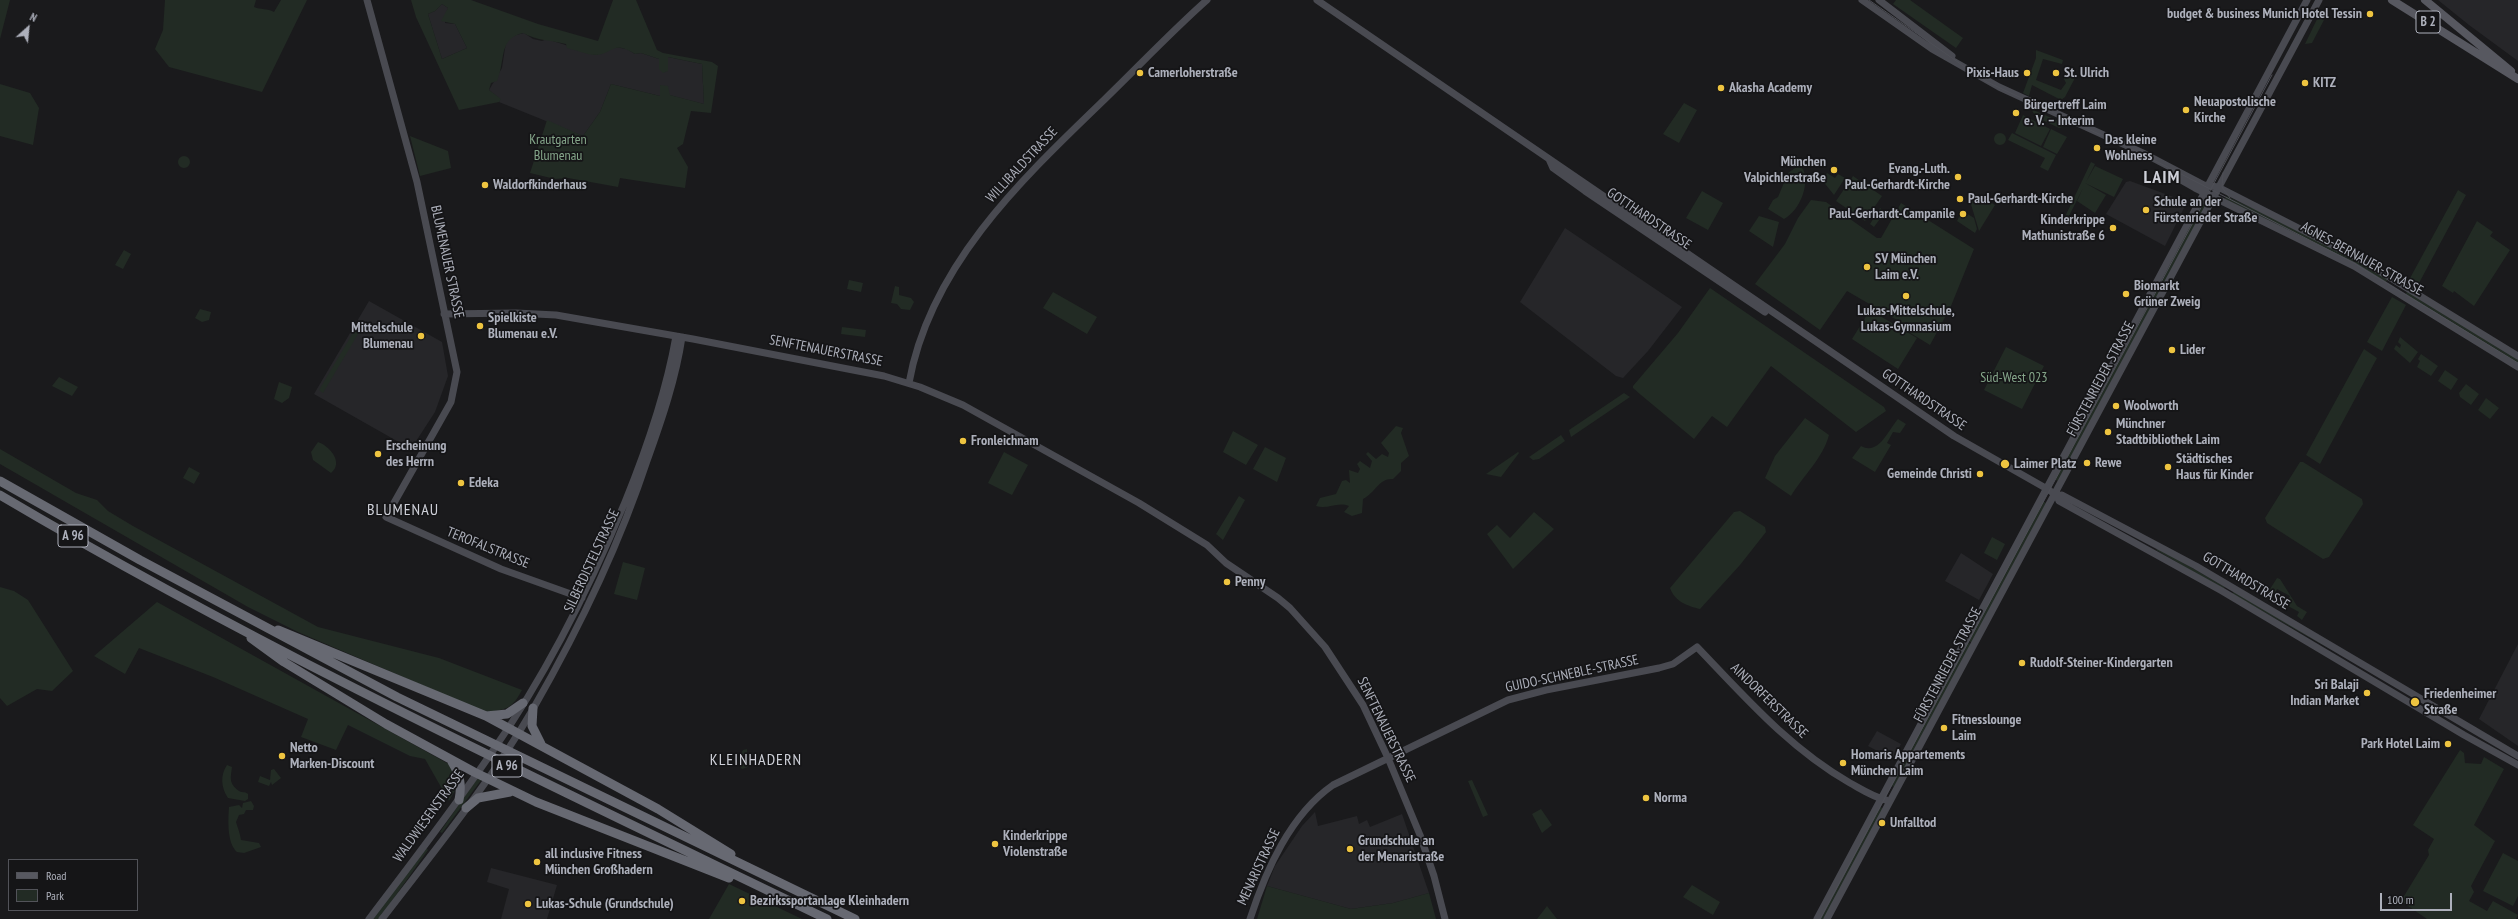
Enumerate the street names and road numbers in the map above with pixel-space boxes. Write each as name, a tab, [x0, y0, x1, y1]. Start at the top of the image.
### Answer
road number: B 2	[2416, 11, 2440, 33]
street label: WILLIBALDSTRASSE	[983, 124, 1061, 206]
street label: GOTTHARDSTRASSE	[1604, 185, 1694, 253]
street label: BLUMENAUER STRASSE	[427, 204, 467, 320]
street label: AGNES-BERNAUER-STRASSE	[2298, 218, 2426, 300]
street label: FÜRSTENRIEDER STRASSE	[2064, 319, 2138, 439]
street label: SENFTENAUERSTRASSE	[768, 332, 884, 370]
street label: GOTTHARDSTRASSE	[1879, 366, 1969, 434]
street label: SILBERDISTELSTRASSE	[561, 507, 623, 615]
street label: TEROFALSTRASSE	[444, 524, 532, 572]
road number: A 96	[58, 525, 88, 547]
street label: GOTTHARDSTRASSE	[2200, 548, 2292, 614]
street label: FÜRSTENRIEDER STRASSE	[1911, 605, 1985, 725]
street label: GUIDO-SCHNEBLE-STRASSE	[1504, 652, 1640, 696]
street label: AINDORFERSTRASSE	[1727, 660, 1811, 742]
street label: SENFTENAUERSTRASSE	[1353, 675, 1419, 785]
road number: A 96	[492, 755, 522, 777]
street label: WALDWIESENSTRASSE	[390, 767, 468, 865]
street label: MENARISTRASSE	[1234, 826, 1284, 908]

